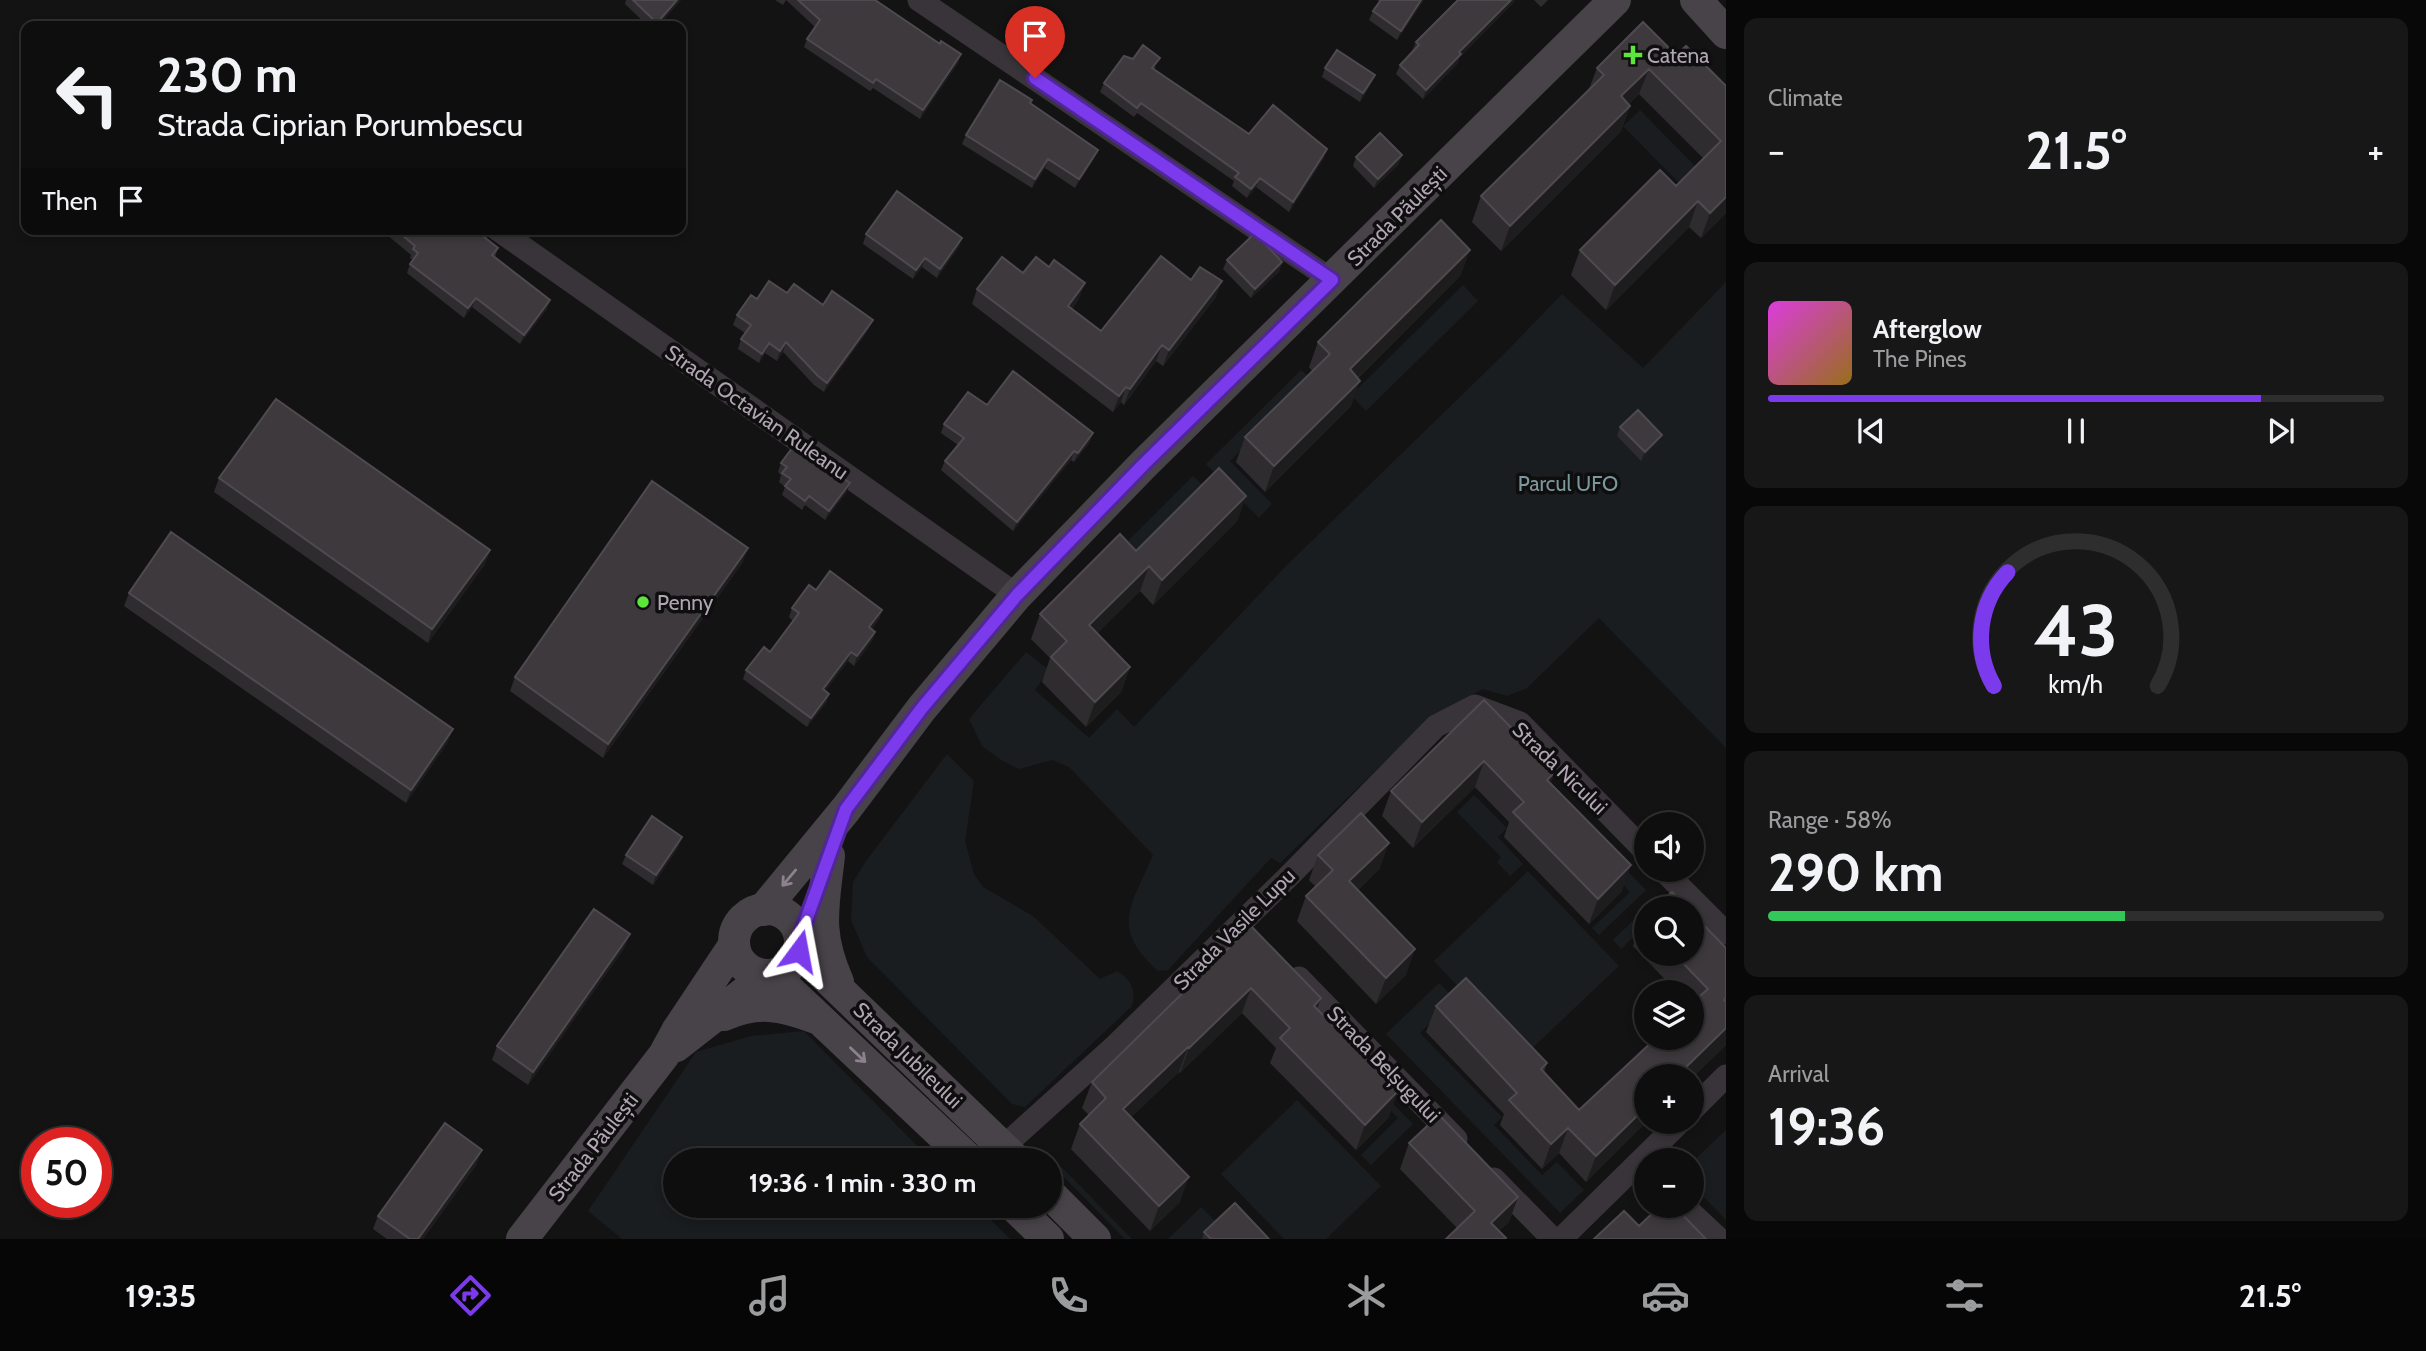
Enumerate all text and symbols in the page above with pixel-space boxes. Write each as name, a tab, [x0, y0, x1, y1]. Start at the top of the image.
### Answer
pin	[1005, 6, 1065, 78]
icon: arrive	[1016, 17, 1054, 55]
place label: Catena	[1647, 43, 1709, 68]
text: 230 m	[157, 45, 298, 104]
marker: Catena	[1625, 47, 1641, 63]
icon: left	[42, 49, 133, 140]
text: Climate	[1768, 84, 1843, 112]
text: Strada Ciprian Porumbescu	[157, 105, 523, 144]
text: 21.5°	[2025, 119, 2127, 182]
text: −	[1768, 127, 1785, 174]
text: +	[2367, 127, 2384, 174]
street label: Strada Păulești	[1342, 161, 1453, 272]
icon: arrive	[112, 182, 150, 220]
text: Then	[42, 185, 98, 217]
text: Afterglow	[1873, 313, 1982, 345]
street label: Strada Octavian Ruleanu	[661, 339, 853, 485]
text: The Pines	[1873, 345, 1967, 373]
icon: previous	[1852, 412, 1890, 450]
icon: pause	[2057, 412, 2095, 450]
icon: next	[2262, 412, 2300, 450]
park label: Parcul UFO	[1518, 471, 1618, 496]
text: 43	[2034, 586, 2118, 674]
place label: Penny	[657, 590, 714, 615]
marker: Penny	[635, 594, 651, 610]
text: km/h	[2049, 668, 2103, 698]
street label: Strada Nicului	[1507, 717, 1613, 819]
text: Range · 58%	[1768, 806, 1892, 834]
map controls	[1634, 812, 1704, 1218]
button: sound	[1634, 812, 1704, 882]
text: 290 km	[1768, 841, 1944, 904]
street label: Strada Vasile Lupu	[1168, 863, 1300, 995]
one-way arrow	[781, 869, 797, 887]
button: search	[1634, 896, 1704, 966]
position arrow	[762, 914, 836, 988]
button: layers	[1634, 980, 1704, 1050]
street label: Strada Jubileului	[848, 997, 968, 1113]
street label: Strada Belșugului	[1321, 1001, 1446, 1129]
one-way arrow	[850, 1047, 867, 1064]
text: Arrival	[1768, 1060, 1829, 1088]
button: +	[1634, 1064, 1704, 1134]
street label: Strada Păulești	[543, 1088, 645, 1207]
text: 19:36	[1768, 1095, 1885, 1158]
speed limit sign: 50	[21, 1127, 112, 1218]
button: −	[1634, 1148, 1704, 1218]
text: 19:36 · 1 min · 330 m	[749, 1167, 976, 1199]
icon: directions	[446, 1271, 495, 1320]
icon: music	[745, 1271, 794, 1320]
icon: phone	[1044, 1271, 1093, 1320]
icon: climate	[1342, 1271, 1391, 1320]
icon: car	[1641, 1271, 1690, 1320]
icon: filters	[1940, 1271, 1989, 1320]
text: 19:35	[125, 1276, 196, 1315]
text: 21.5°	[2239, 1276, 2301, 1315]

